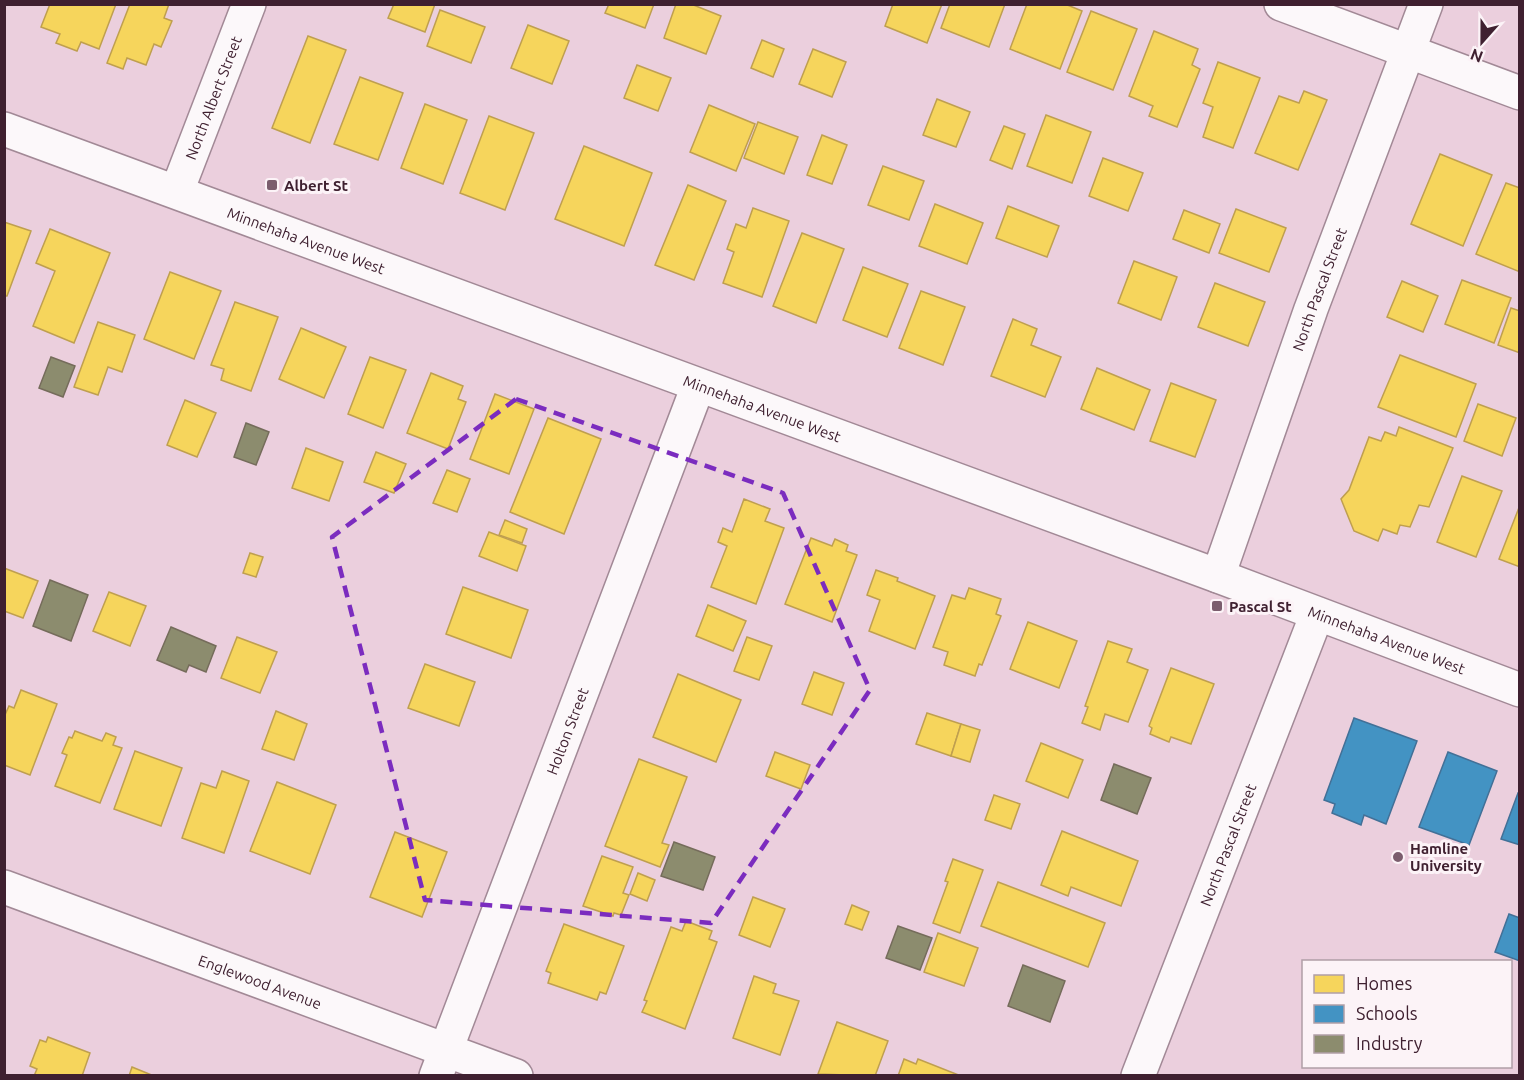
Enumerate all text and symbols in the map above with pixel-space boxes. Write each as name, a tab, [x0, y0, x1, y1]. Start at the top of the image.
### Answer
north arrow	[1452, 12, 1512, 72]
street label: North Albert Street	[181, 33, 244, 162]
text: N	[1468, 45, 1485, 67]
place label: Albert St	[284, 177, 348, 194]
marker: Albert St	[265, 178, 279, 192]
street label: Minnehaha Avenue West	[225, 204, 387, 277]
street label: North Pascal Street	[1289, 225, 1349, 353]
street label: Minnehaha Avenue West	[681, 371, 843, 445]
place label: Pascal St	[1229, 598, 1292, 615]
marker: Pascal St	[1210, 599, 1224, 613]
street label: Minnehaha Avenue West	[1306, 602, 1468, 677]
street label: Holton Street	[543, 685, 591, 777]
street label: North Pascal Street	[1196, 781, 1259, 908]
place label: Hamline University	[1410, 840, 1482, 874]
marker: Hamline University	[1391, 850, 1405, 864]
street label: Englewood Avenue	[196, 951, 324, 1012]
legend	[1302, 960, 1512, 1068]
text: Homes	[1356, 973, 1413, 993]
text: Schools	[1356, 1003, 1418, 1023]
text: Industry	[1356, 1033, 1423, 1053]

